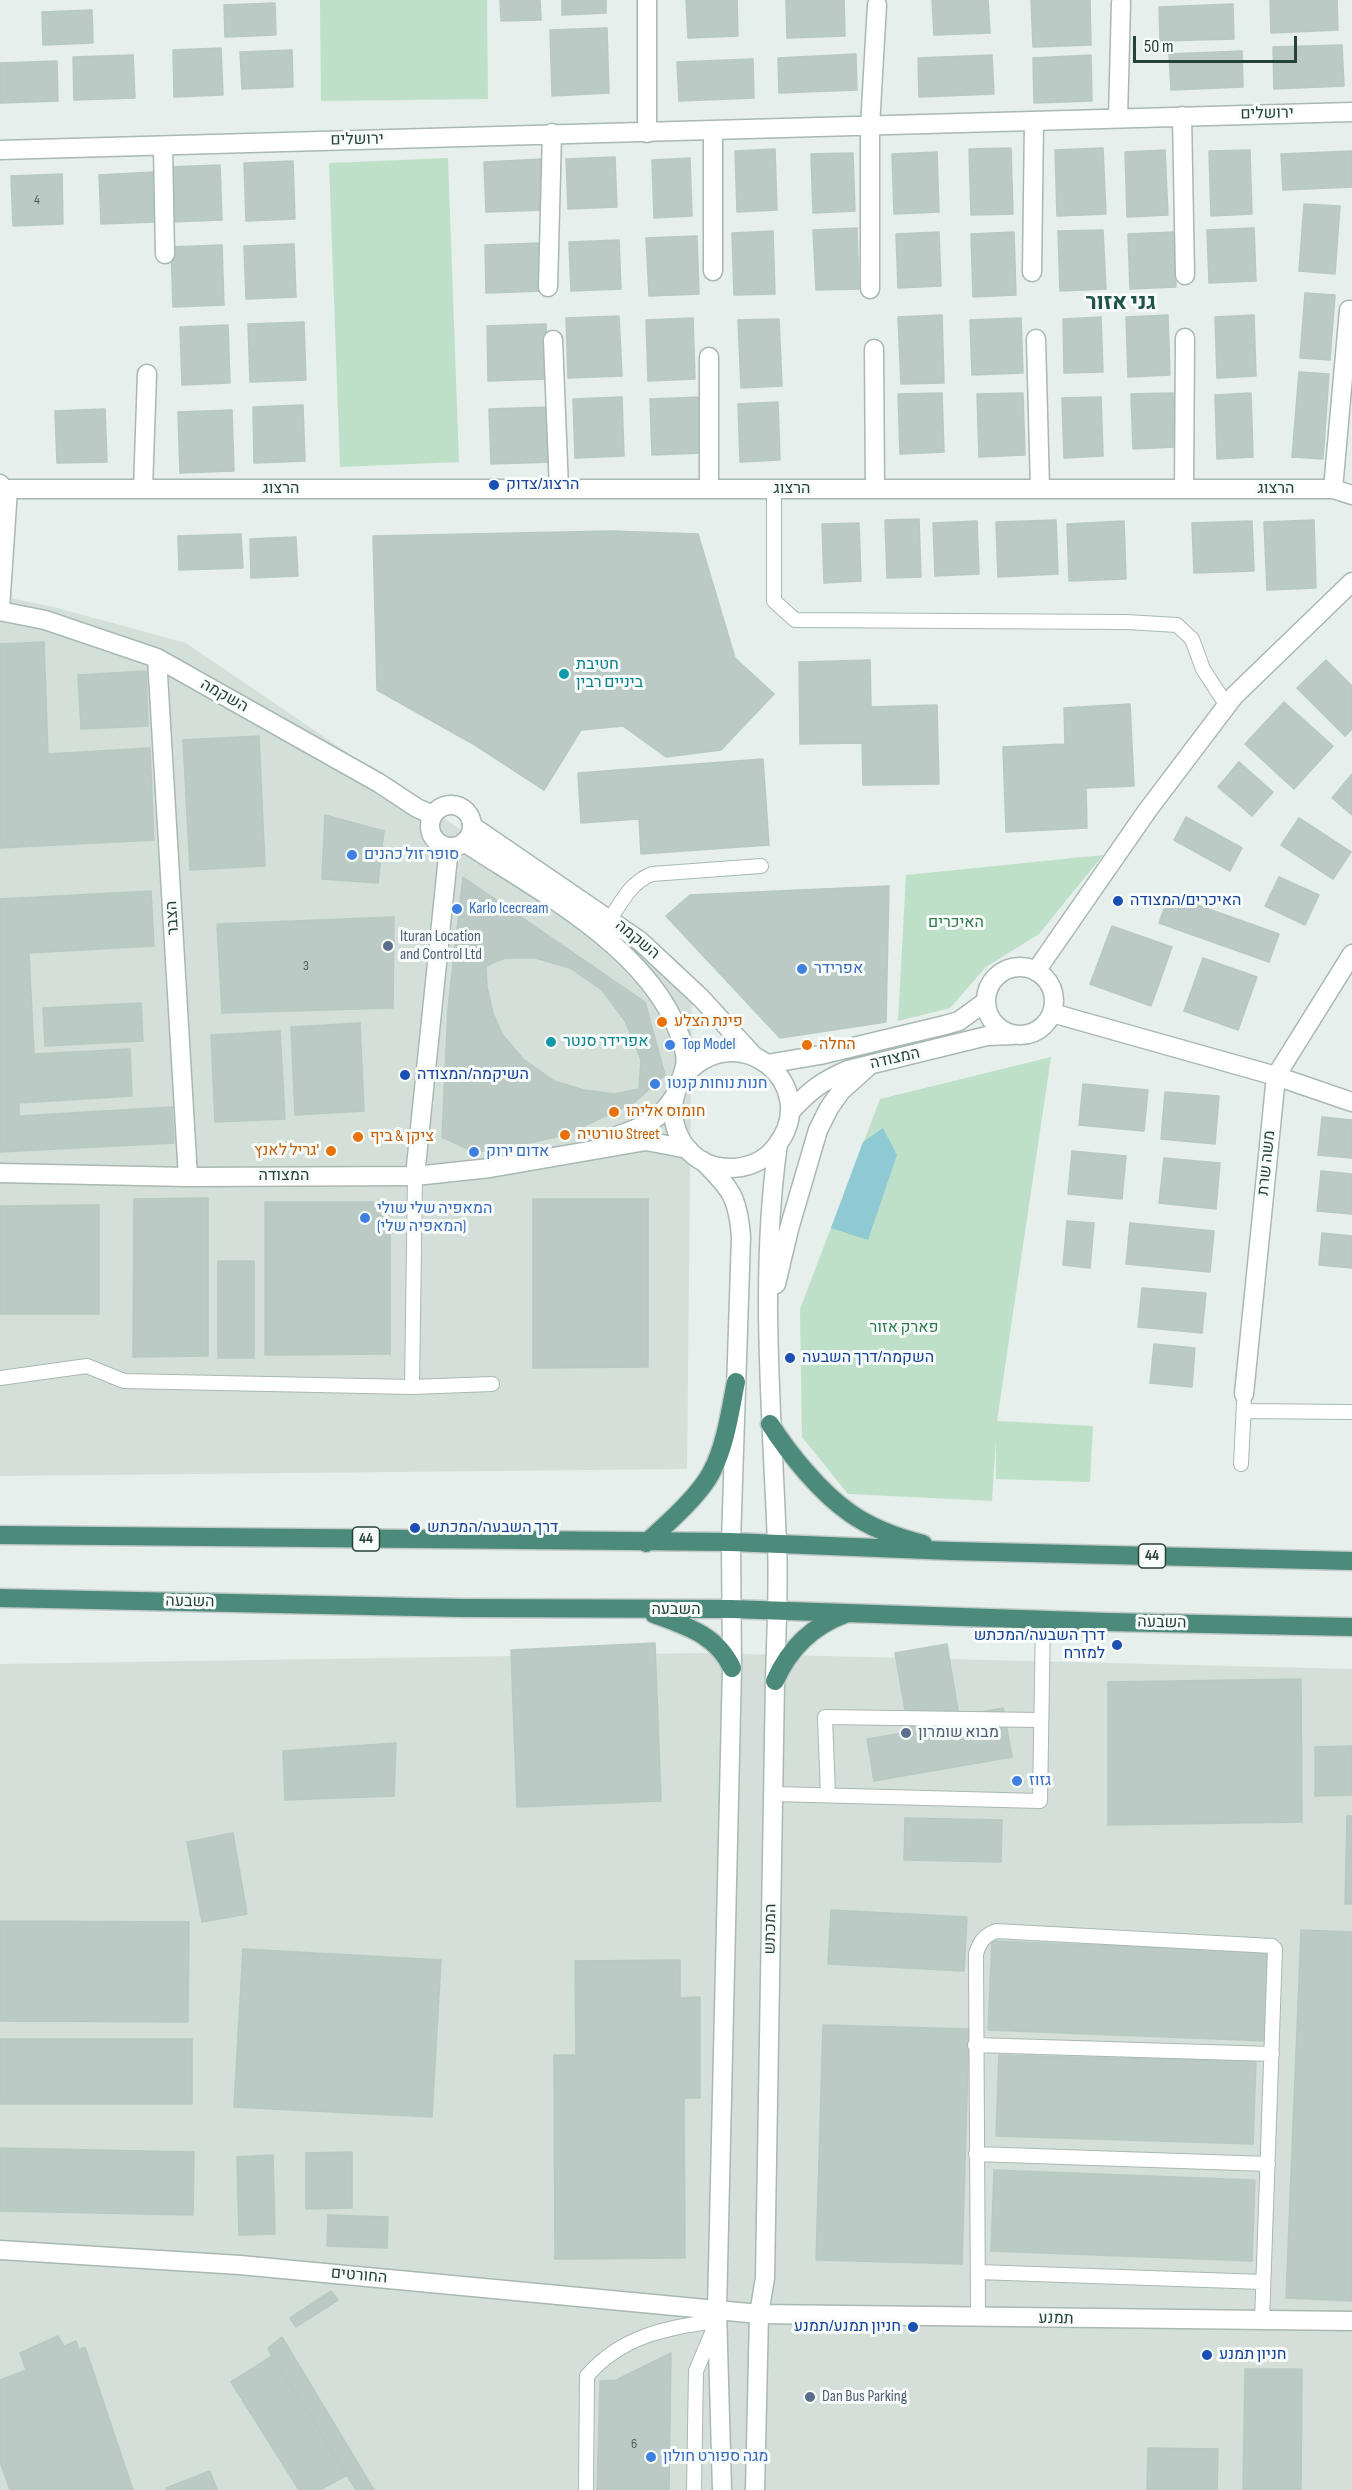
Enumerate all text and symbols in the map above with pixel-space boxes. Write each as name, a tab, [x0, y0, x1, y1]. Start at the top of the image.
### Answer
scale bar	[1136, 24, 1300, 62]
text: 50 m	[1144, 36, 1174, 57]
street label: ירושלים	[1240, 104, 1294, 124]
street label: ירושלים	[330, 130, 384, 150]
house number: 4	[34, 192, 40, 208]
district label: גני אזור	[1086, 290, 1156, 316]
place label: הרצוג/צדוק	[506, 475, 579, 495]
marker: הרצוג/צדוק	[487, 478, 501, 492]
street label: הרצוג	[263, 479, 299, 499]
street label: הרצוג	[774, 479, 810, 499]
street label: הרצוג	[1258, 479, 1294, 499]
place label: חטיבת ביניים רבין	[576, 655, 643, 693]
marker: חטיבת ביניים רבין	[557, 667, 571, 681]
street label: השקמה	[197, 675, 251, 717]
place label: סופר זול כהנים	[364, 845, 459, 865]
marker: סופר זול כהנים	[345, 848, 359, 862]
place label: האיכרים/המצודה	[1130, 891, 1241, 911]
marker: האיכרים/המצודה	[1111, 894, 1125, 908]
place label: Karlo Icecream	[469, 899, 549, 919]
street label: הצבר	[163, 900, 183, 936]
marker: Karlo Icecream	[450, 902, 464, 916]
park label: האיכרים	[928, 913, 984, 933]
street label: השקמה	[611, 916, 663, 964]
place label: Ituran Location and Control Ltd	[400, 927, 482, 965]
marker: Ituran Location and Control Ltd	[381, 939, 395, 953]
house number: 3	[303, 958, 309, 974]
place label: אפרידר	[814, 959, 863, 979]
marker: אפרידר	[795, 962, 809, 976]
place label: פינת הצלע	[674, 1012, 743, 1032]
marker: פינת הצלע	[655, 1015, 669, 1029]
place label: אפרידר סנטר	[563, 1032, 648, 1052]
marker: אפרידר סנטר	[544, 1035, 558, 1049]
place label: Top Model	[682, 1035, 735, 1055]
place label: החלה	[819, 1035, 856, 1055]
marker: Top Model	[663, 1038, 677, 1052]
marker: החלה	[800, 1038, 814, 1052]
street label: המצודה	[868, 1044, 922, 1074]
place label: השיקמה/המצודה	[417, 1065, 529, 1085]
marker: השיקמה/המצודה	[398, 1068, 412, 1082]
place label: חנות נוחות קנטו	[667, 1074, 768, 1094]
marker: חנות נוחות קנטו	[648, 1077, 662, 1091]
place label: חומוס אליהו	[626, 1102, 705, 1122]
marker: חומוס אליהו	[607, 1105, 621, 1119]
place label: טורטיה Street	[577, 1125, 660, 1145]
place label: ציקן & ביף	[370, 1127, 434, 1147]
marker: טורטיה Street	[558, 1128, 572, 1142]
marker: ציקן & ביף	[351, 1130, 365, 1144]
street label: משה שרת	[1254, 1130, 1280, 1196]
place label: גריל לאנץ'	[254, 1141, 319, 1161]
place label: אדום ירוק	[486, 1142, 549, 1162]
marker: גריל לאנץ'	[324, 1144, 338, 1158]
marker: אדום ירוק	[467, 1145, 481, 1159]
street label: המצודה	[259, 1166, 309, 1186]
place label: המאפיה שלי שולי (המאפיה שלי)	[377, 1199, 492, 1237]
marker: המאפיה שלי שולי (המאפיה שלי)	[358, 1211, 372, 1225]
park label: פארק אזור	[869, 1318, 939, 1338]
place label: השקמה/דרך השבעה	[802, 1348, 934, 1368]
marker: השקמה/דרך השבעה	[783, 1351, 797, 1365]
place label: דרך השבעה/המכתש	[427, 1518, 558, 1538]
marker: דרך השבעה/המכתש	[408, 1521, 422, 1535]
road number: 44	[352, 1527, 380, 1551]
road number: 44	[1138, 1544, 1166, 1568]
street label: השבעה	[165, 1592, 215, 1612]
street label: השבעה	[651, 1600, 701, 1620]
street label: השבעה	[1137, 1613, 1187, 1633]
place label: דרך השבעה/המכתש למזרח	[974, 1626, 1105, 1664]
marker: דרך השבעה/המכתש למזרח	[1110, 1638, 1124, 1652]
place label: מבוא שומרון	[918, 1723, 999, 1743]
marker: מבוא שומרון	[899, 1726, 913, 1740]
place label: גזוז	[1029, 1771, 1051, 1791]
marker: גזוז	[1010, 1774, 1024, 1788]
street label: המכתש	[761, 1903, 781, 1955]
street label: החורטים	[330, 2264, 388, 2288]
street label: תמנע	[1038, 2309, 1074, 2329]
place label: חניון תמנע/תמנע	[794, 2317, 901, 2337]
marker: חניון תמנע/תמנע	[906, 2320, 920, 2334]
place label: חניון תמנע	[1219, 2345, 1286, 2365]
marker: חניון תמנע	[1200, 2348, 1214, 2362]
place label: Dan Bus Parking	[822, 2387, 907, 2407]
marker: Dan Bus Parking	[803, 2390, 817, 2404]
house number: 6	[631, 2436, 637, 2452]
place label: מגה ספורט חולון	[663, 2447, 768, 2467]
marker: מגה ספורט חולון	[644, 2450, 658, 2464]

